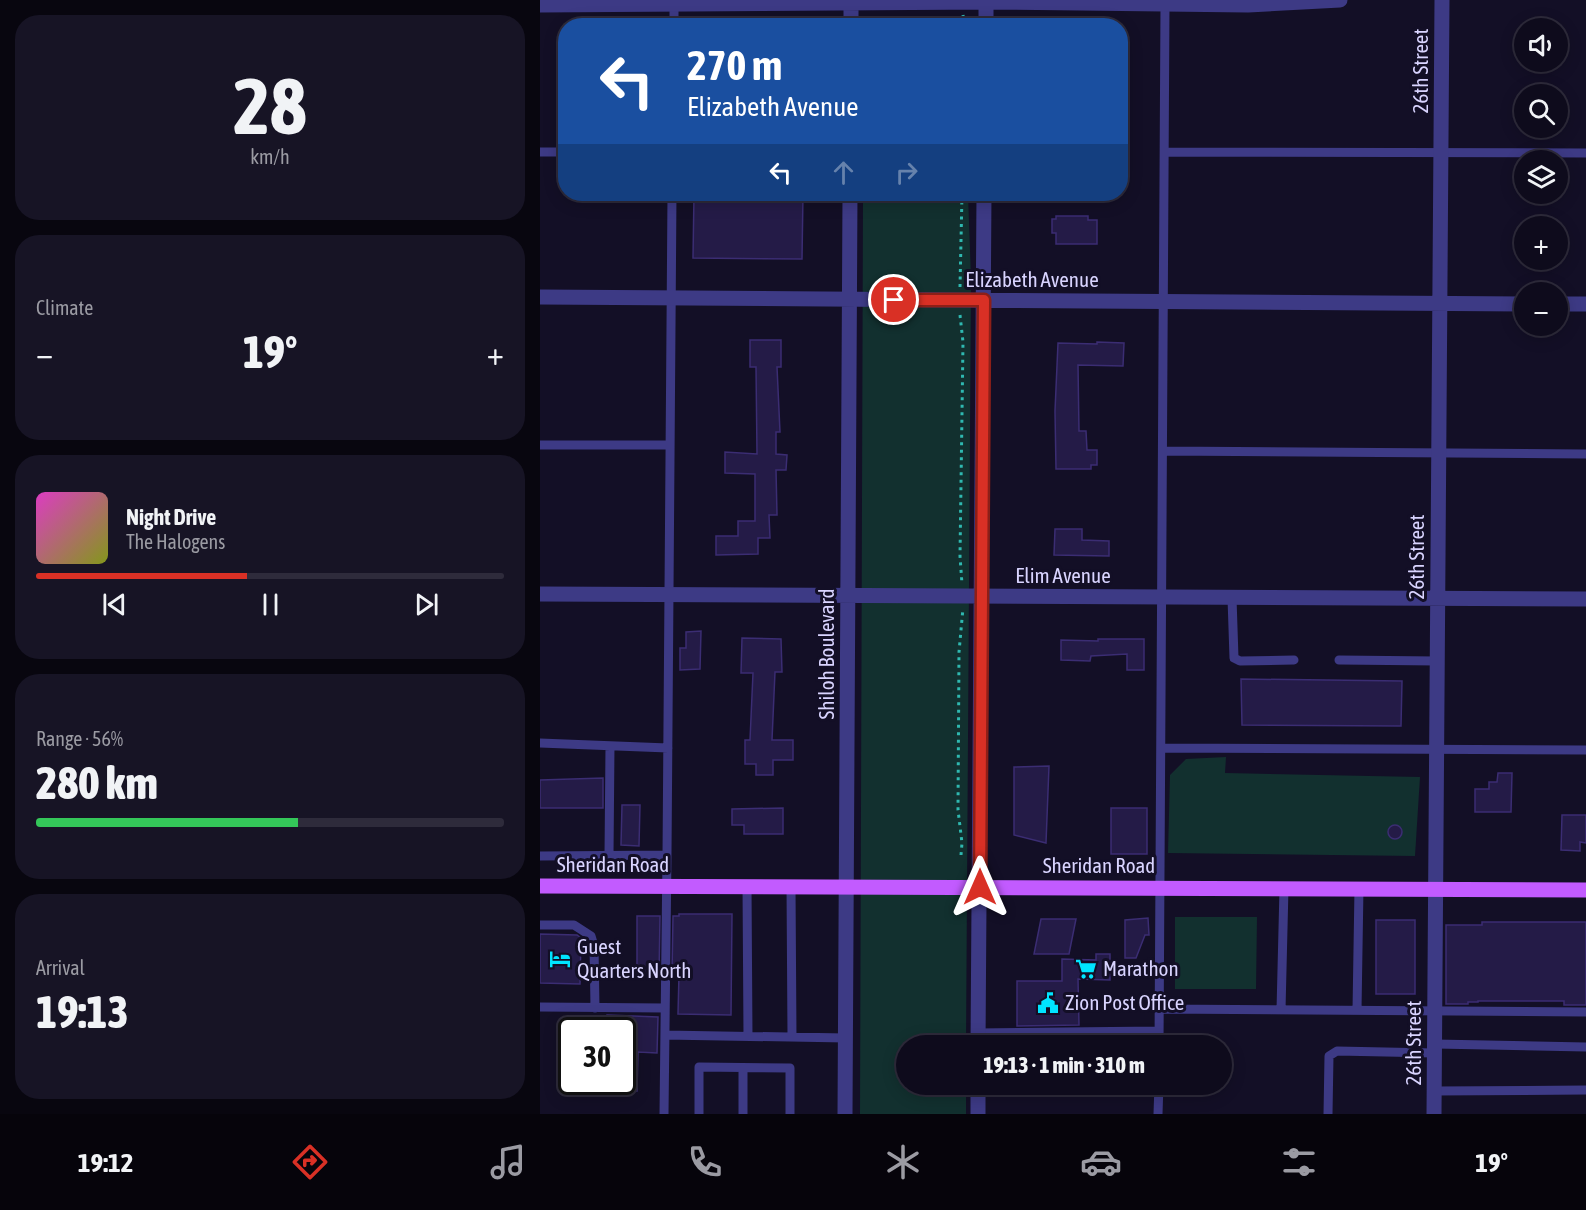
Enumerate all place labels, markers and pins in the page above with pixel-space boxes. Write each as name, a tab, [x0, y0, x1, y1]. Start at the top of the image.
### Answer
pin	[868, 274, 919, 325]
place label: Guest Quarters North	[577, 934, 692, 982]
hotel icon: Guest Quarters North	[548, 947, 572, 971]
place label: Marathon	[1103, 956, 1179, 980]
supermarket icon: Marathon	[1074, 957, 1098, 981]
place label: Zion Post Office	[1065, 990, 1184, 1014]
public building icon: Zion Post Office	[1036, 991, 1060, 1015]

